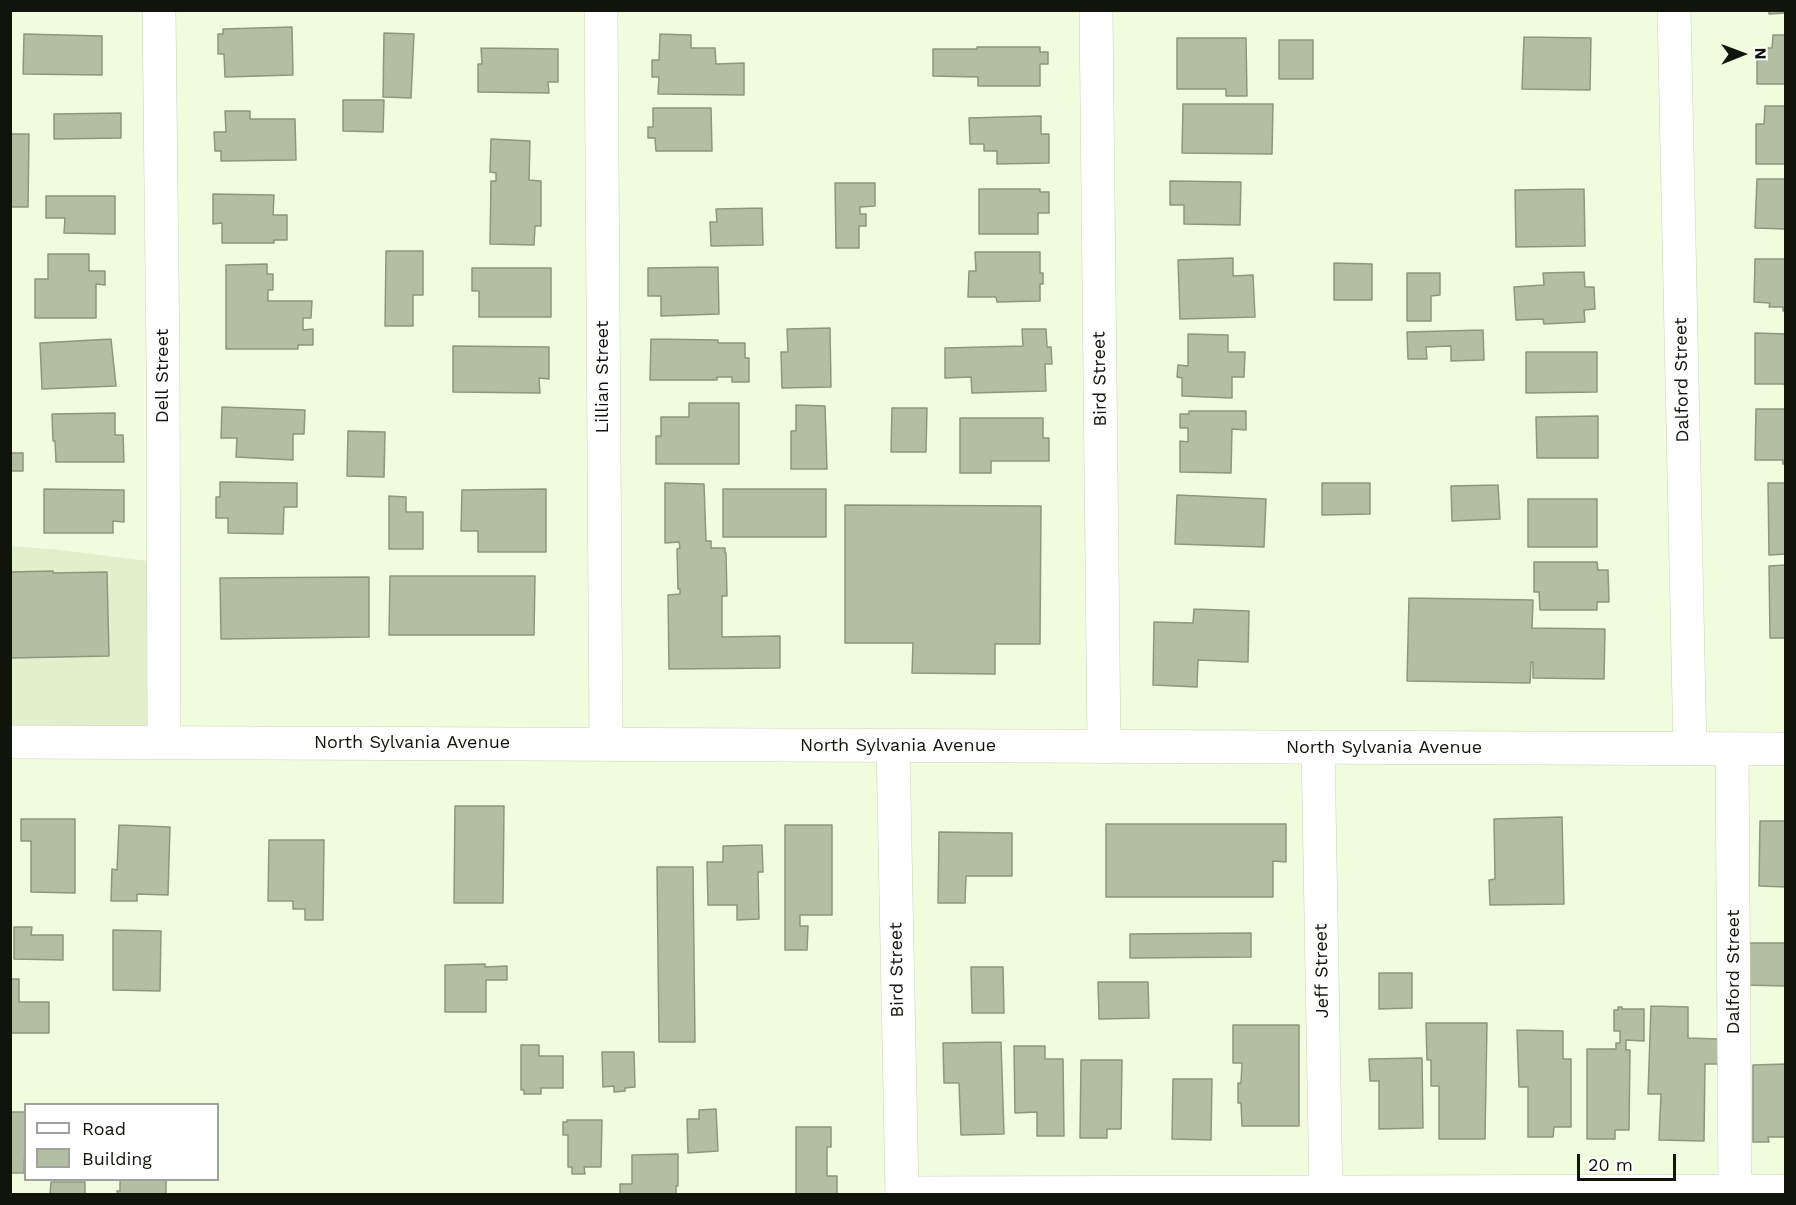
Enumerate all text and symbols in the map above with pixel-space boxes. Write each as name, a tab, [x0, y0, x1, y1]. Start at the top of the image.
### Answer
north arrow	[1712, 24, 1772, 84]
text: N	[1751, 48, 1770, 60]
street label: Dalford Street	[1670, 317, 1694, 443]
street label: Lillian Street	[592, 320, 614, 434]
street label: Dell Street	[152, 329, 174, 423]
street label: Bird Street	[1088, 331, 1112, 427]
street label: North Sylvania Avenue	[314, 732, 510, 754]
street label: North Sylvania Avenue	[800, 735, 996, 757]
street label: North Sylvania Avenue	[1286, 737, 1482, 759]
street label: Dalford Street	[1723, 910, 1745, 1034]
street label: Bird Street	[885, 922, 909, 1018]
street label: Jeff Street	[1310, 923, 1334, 1019]
legend	[24, 1103, 219, 1181]
text: Road	[82, 1118, 126, 1139]
scale bar	[1580, 1142, 1679, 1180]
text: Building	[82, 1148, 152, 1169]
text: 20 m	[1588, 1154, 1633, 1175]

